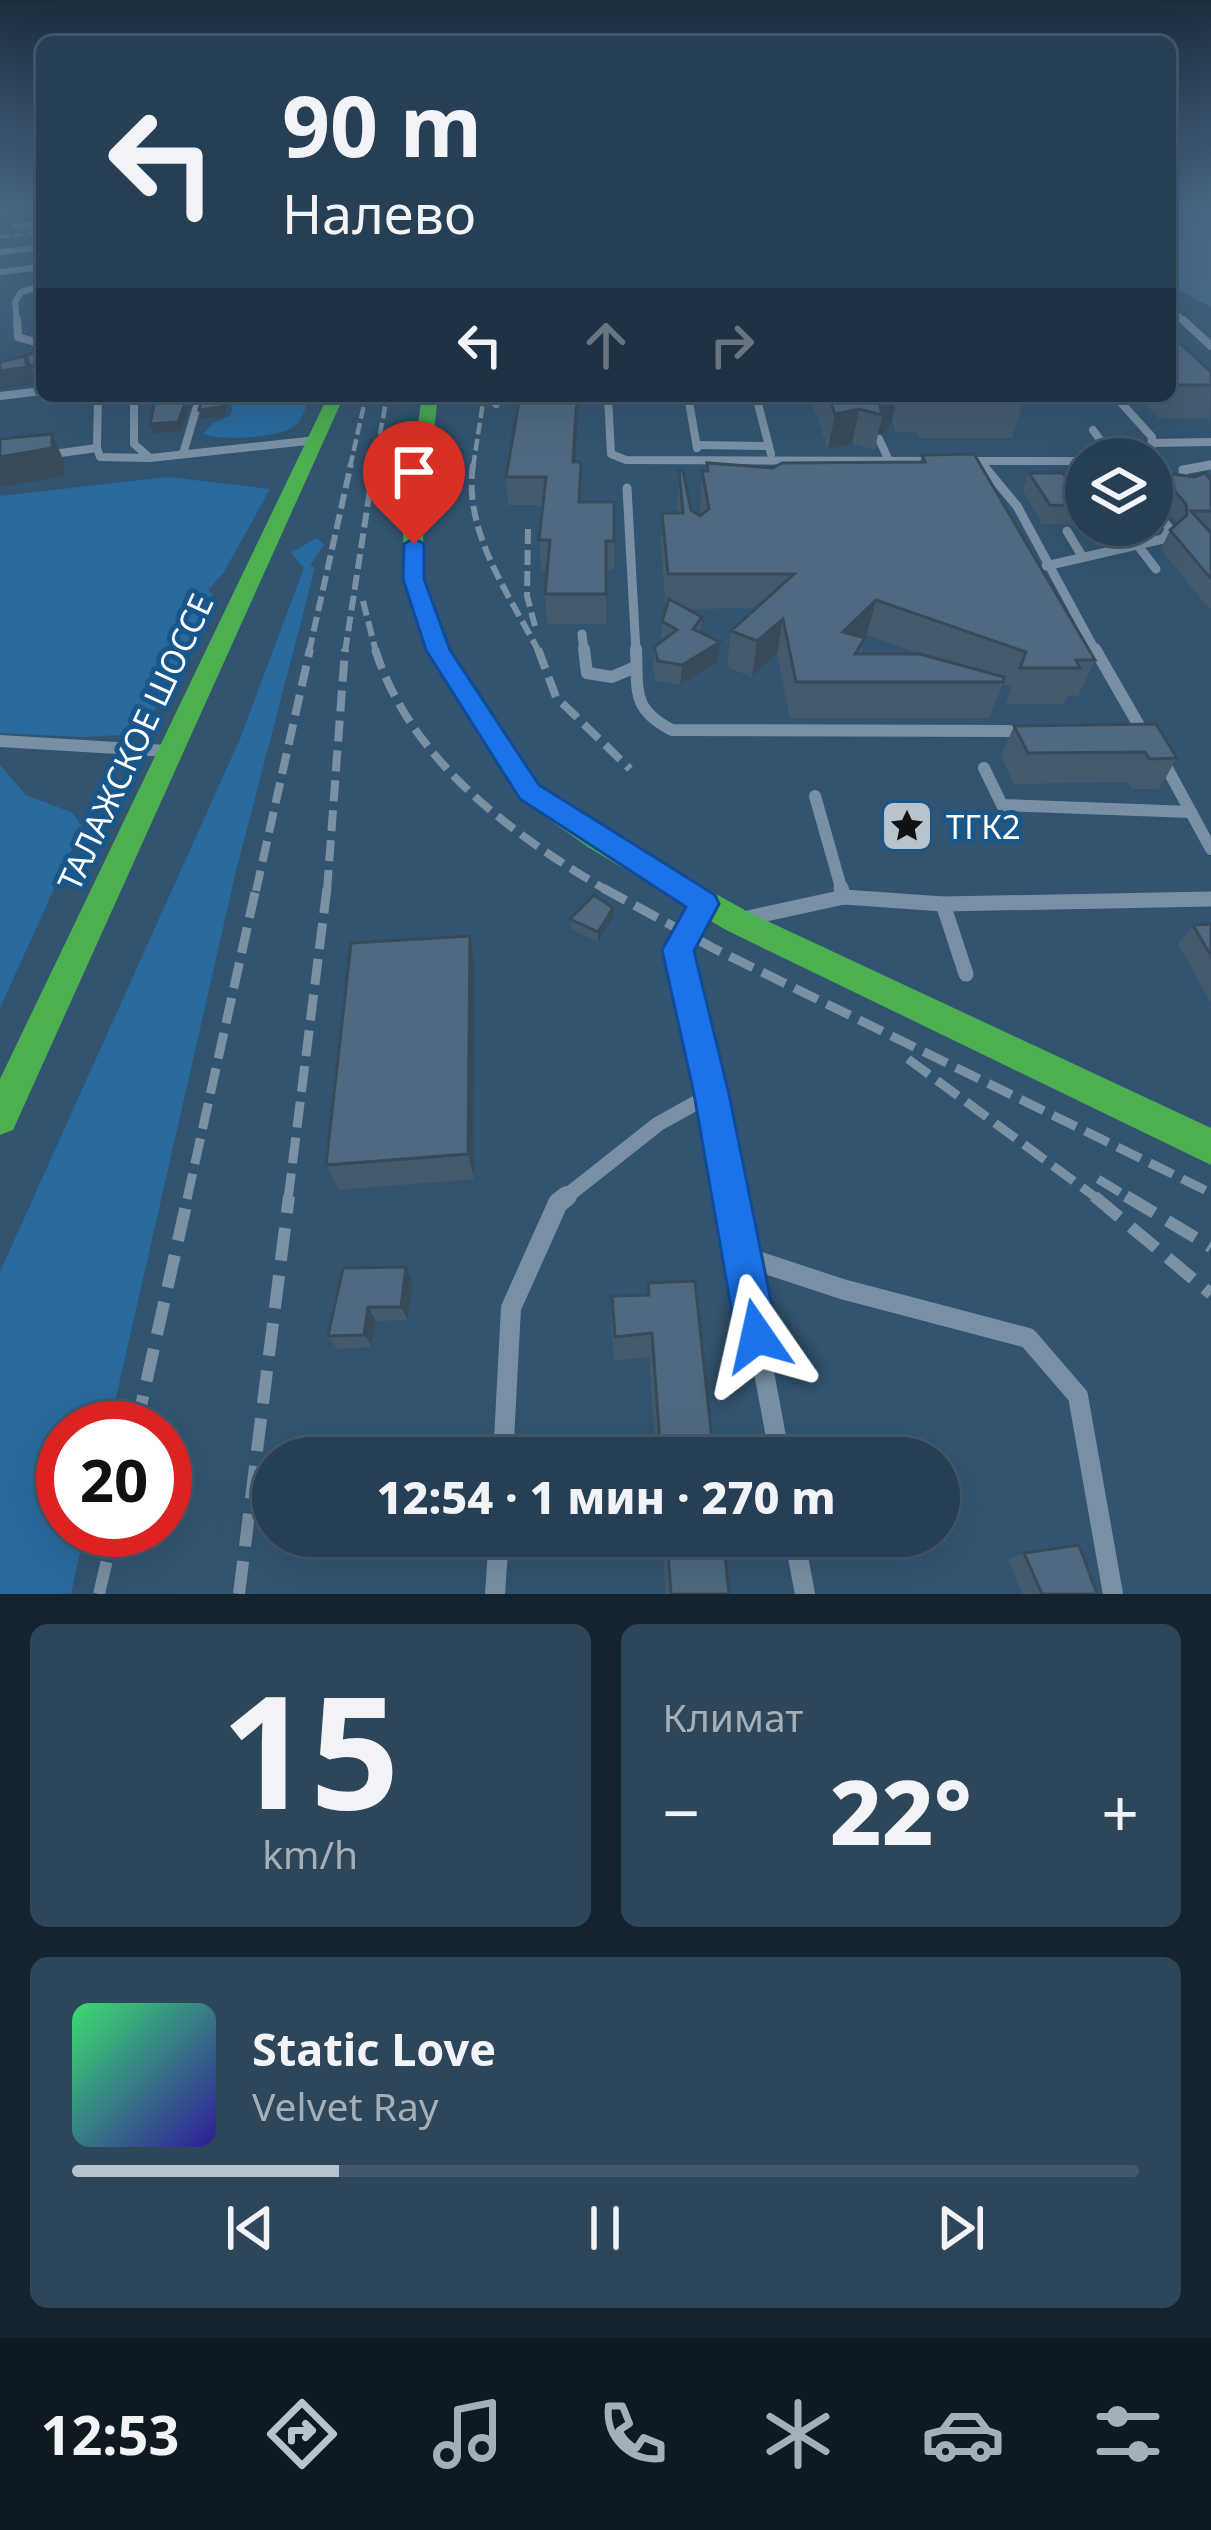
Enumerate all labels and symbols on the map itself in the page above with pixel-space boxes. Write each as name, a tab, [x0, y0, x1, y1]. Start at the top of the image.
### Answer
pin	[363, 421, 465, 544]
street label: ТАЛАЖСКОЕ ШОССЕ	[46, 586, 224, 898]
place icon: ТГК2	[879, 798, 935, 854]
place label: ТГК2	[946, 804, 1021, 849]
position arrow	[694, 1273, 820, 1399]
speed limit sign: 20	[36, 1401, 192, 1557]

